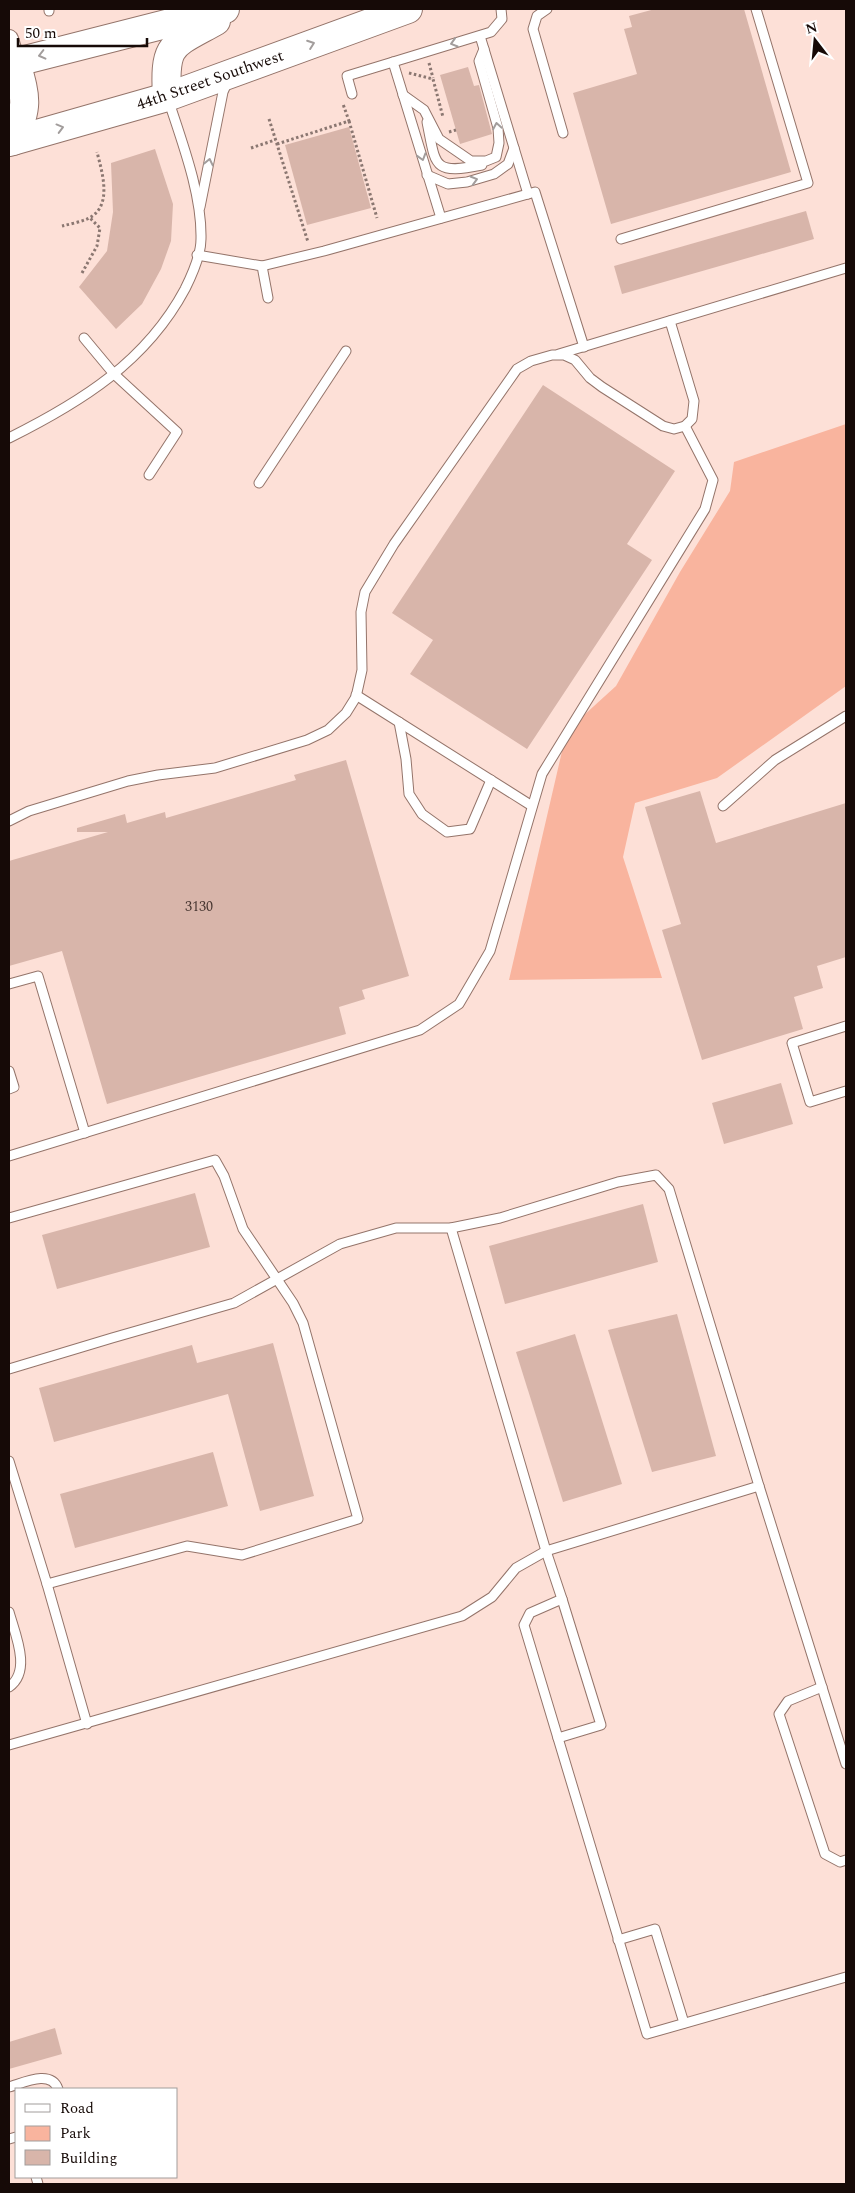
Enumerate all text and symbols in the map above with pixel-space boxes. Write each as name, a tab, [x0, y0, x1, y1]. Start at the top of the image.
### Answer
scale bar	[18, 15, 146, 47]
north arrow	[790, 15, 840, 65]
text: N	[803, 16, 820, 40]
text: 50 m	[25, 22, 57, 45]
one-way arrow	[451, 38, 459, 48]
one-way arrow	[307, 40, 315, 50]
street label: 44th Street Southwest	[133, 43, 287, 116]
one-way arrow	[38, 50, 46, 60]
one-way arrow	[492, 122, 502, 130]
one-way arrow	[55, 123, 64, 134]
one-way arrow	[416, 152, 426, 160]
one-way arrow	[203, 158, 214, 167]
one-way arrow	[469, 175, 478, 186]
house number: 3130	[185, 896, 213, 917]
legend	[15, 2088, 178, 2178]
text: Road	[60, 2097, 94, 2120]
text: Park	[60, 2122, 91, 2145]
text: Building	[60, 2147, 117, 2170]

